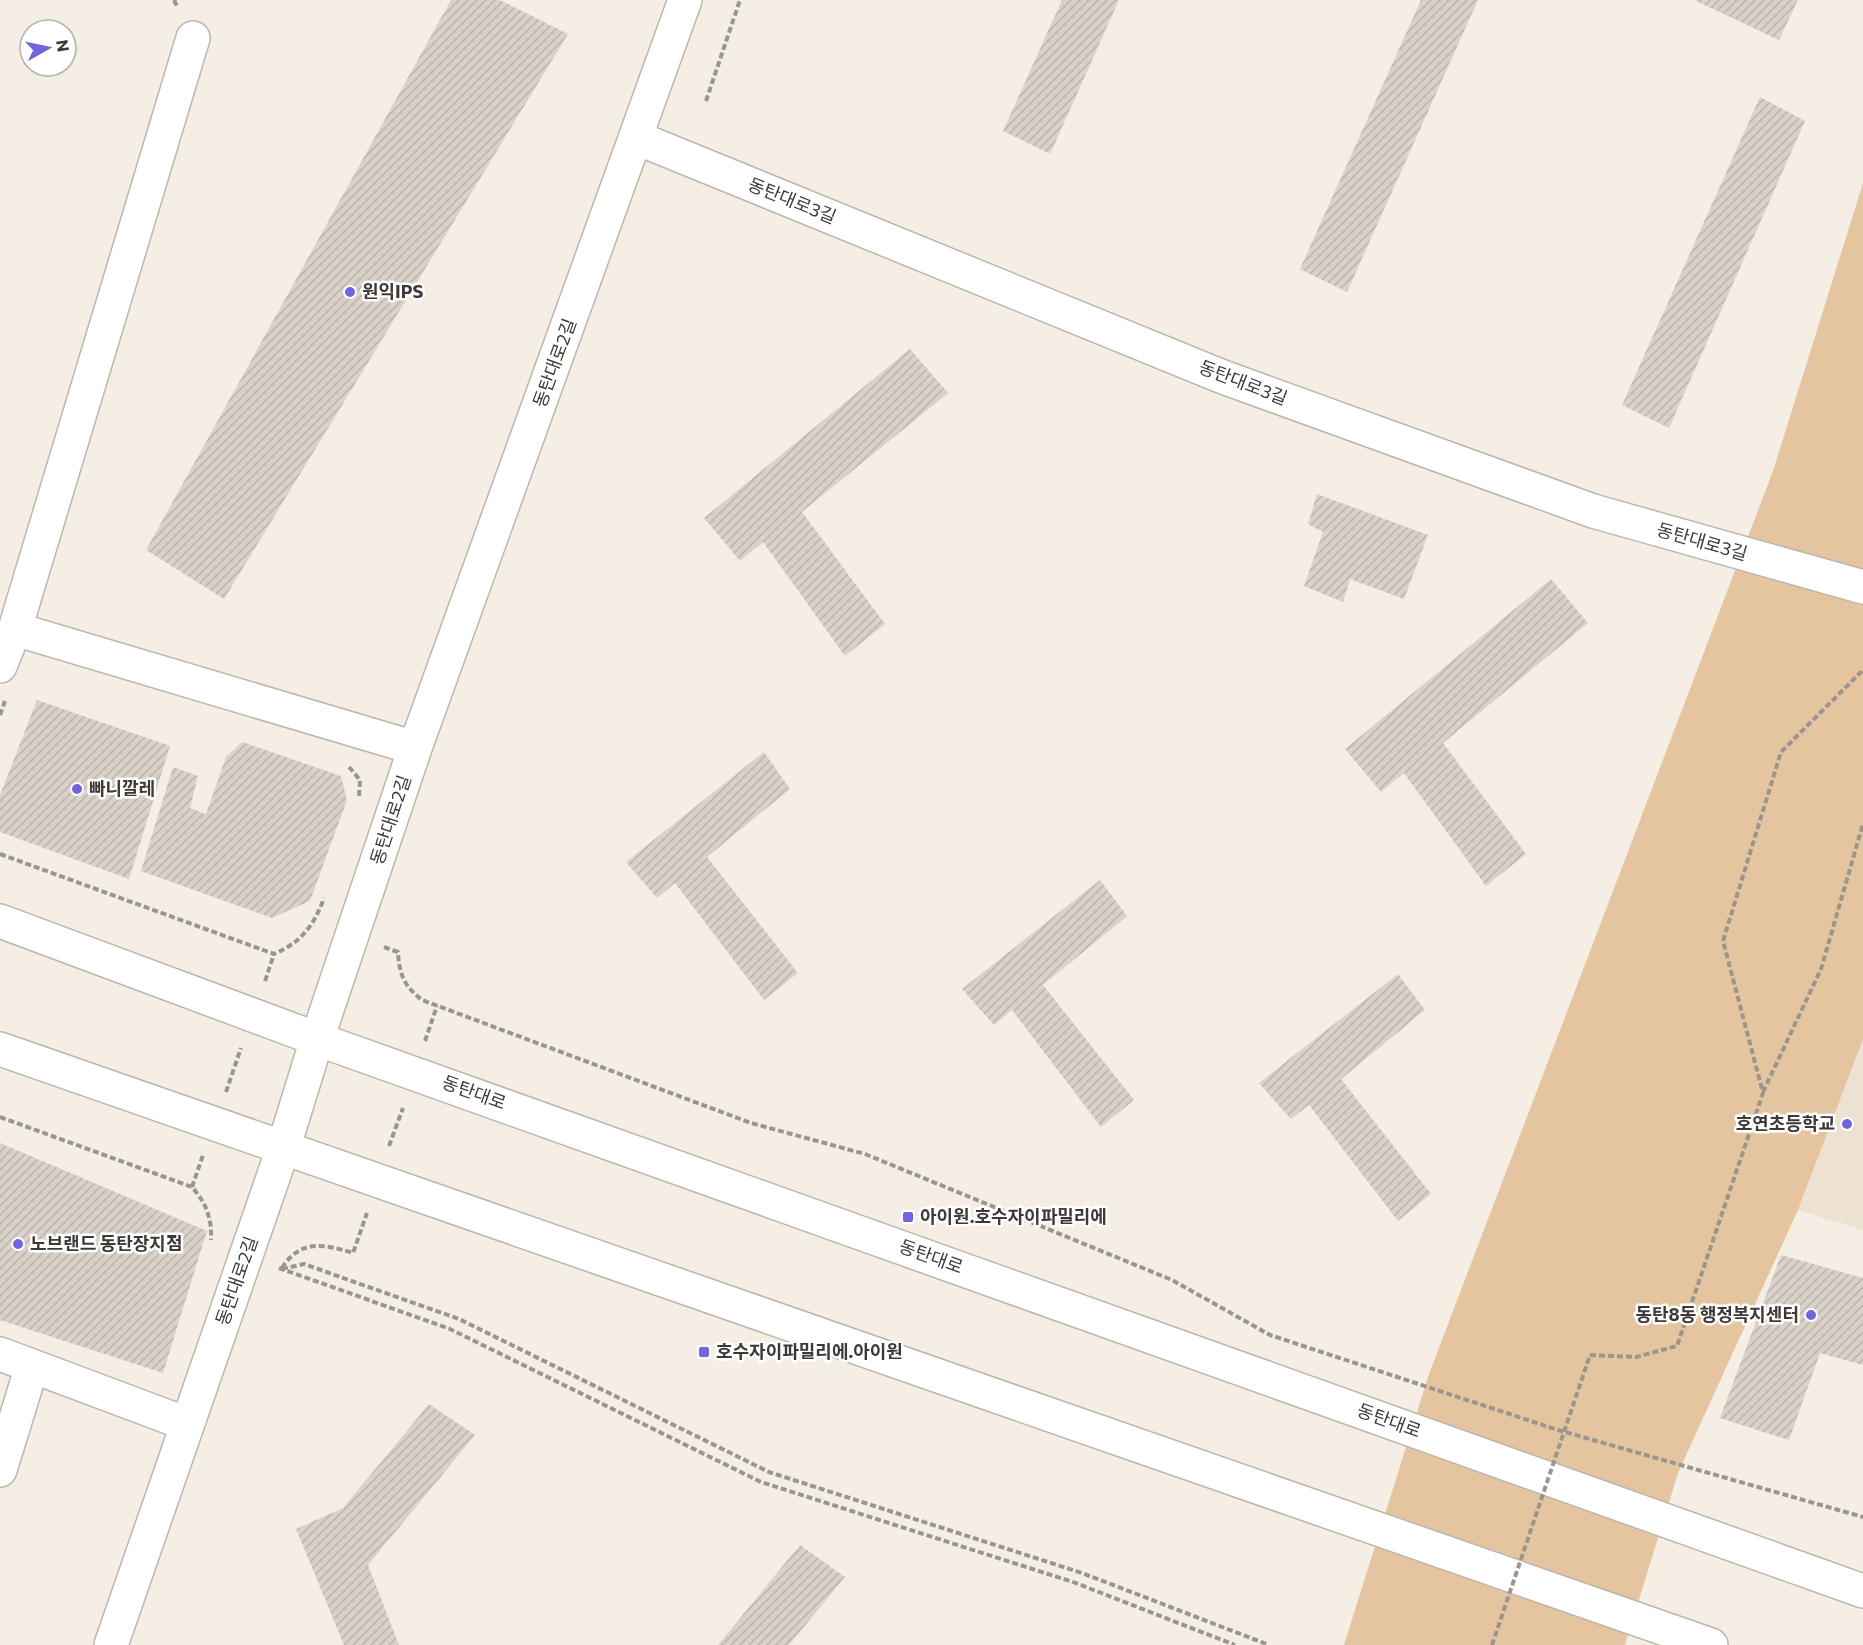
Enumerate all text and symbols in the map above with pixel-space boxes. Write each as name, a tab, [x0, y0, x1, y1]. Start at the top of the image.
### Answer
north arrow	[18, 18, 78, 78]
text: N	[53, 38, 74, 53]
street label: 동탄대로3길	[745, 172, 840, 228]
place label: 원익IPS	[362, 280, 423, 302]
marker: 원익IPS	[343, 285, 357, 299]
street label: 동탄대로2길	[528, 315, 580, 410]
street label: 동탄대로3길	[1196, 355, 1291, 409]
street label: 동탄대로3길	[1655, 518, 1750, 564]
street label: 동탄대로2길	[365, 772, 415, 867]
place label: 빠니깔레	[89, 777, 155, 799]
marker: 빠니깔레	[70, 782, 84, 796]
street label: 동탄대로	[439, 1070, 509, 1114]
place label: 호연초등학교	[1736, 1112, 1835, 1134]
marker: 호연초등학교	[1840, 1117, 1854, 1131]
place label: 아이원.호수자이파밀리에	[920, 1205, 1107, 1227]
marker: 아이원.호수자이파밀리에	[901, 1210, 915, 1224]
place label: 노브랜드 동탄장지점	[30, 1232, 182, 1254]
street label: 동탄대로2길	[211, 1233, 262, 1328]
street label: 동탄대로	[896, 1234, 966, 1278]
marker: 노브랜드 동탄장지점	[11, 1237, 25, 1251]
place label: 동탄8동 행정복지센터	[1635, 1303, 1799, 1325]
marker: 동탄8동 행정복지센터	[1804, 1308, 1818, 1322]
place label: 호수자이파밀리에.아이원	[716, 1340, 903, 1362]
marker: 호수자이파밀리에.아이원	[697, 1345, 711, 1359]
street label: 동탄대로	[1354, 1398, 1424, 1442]

